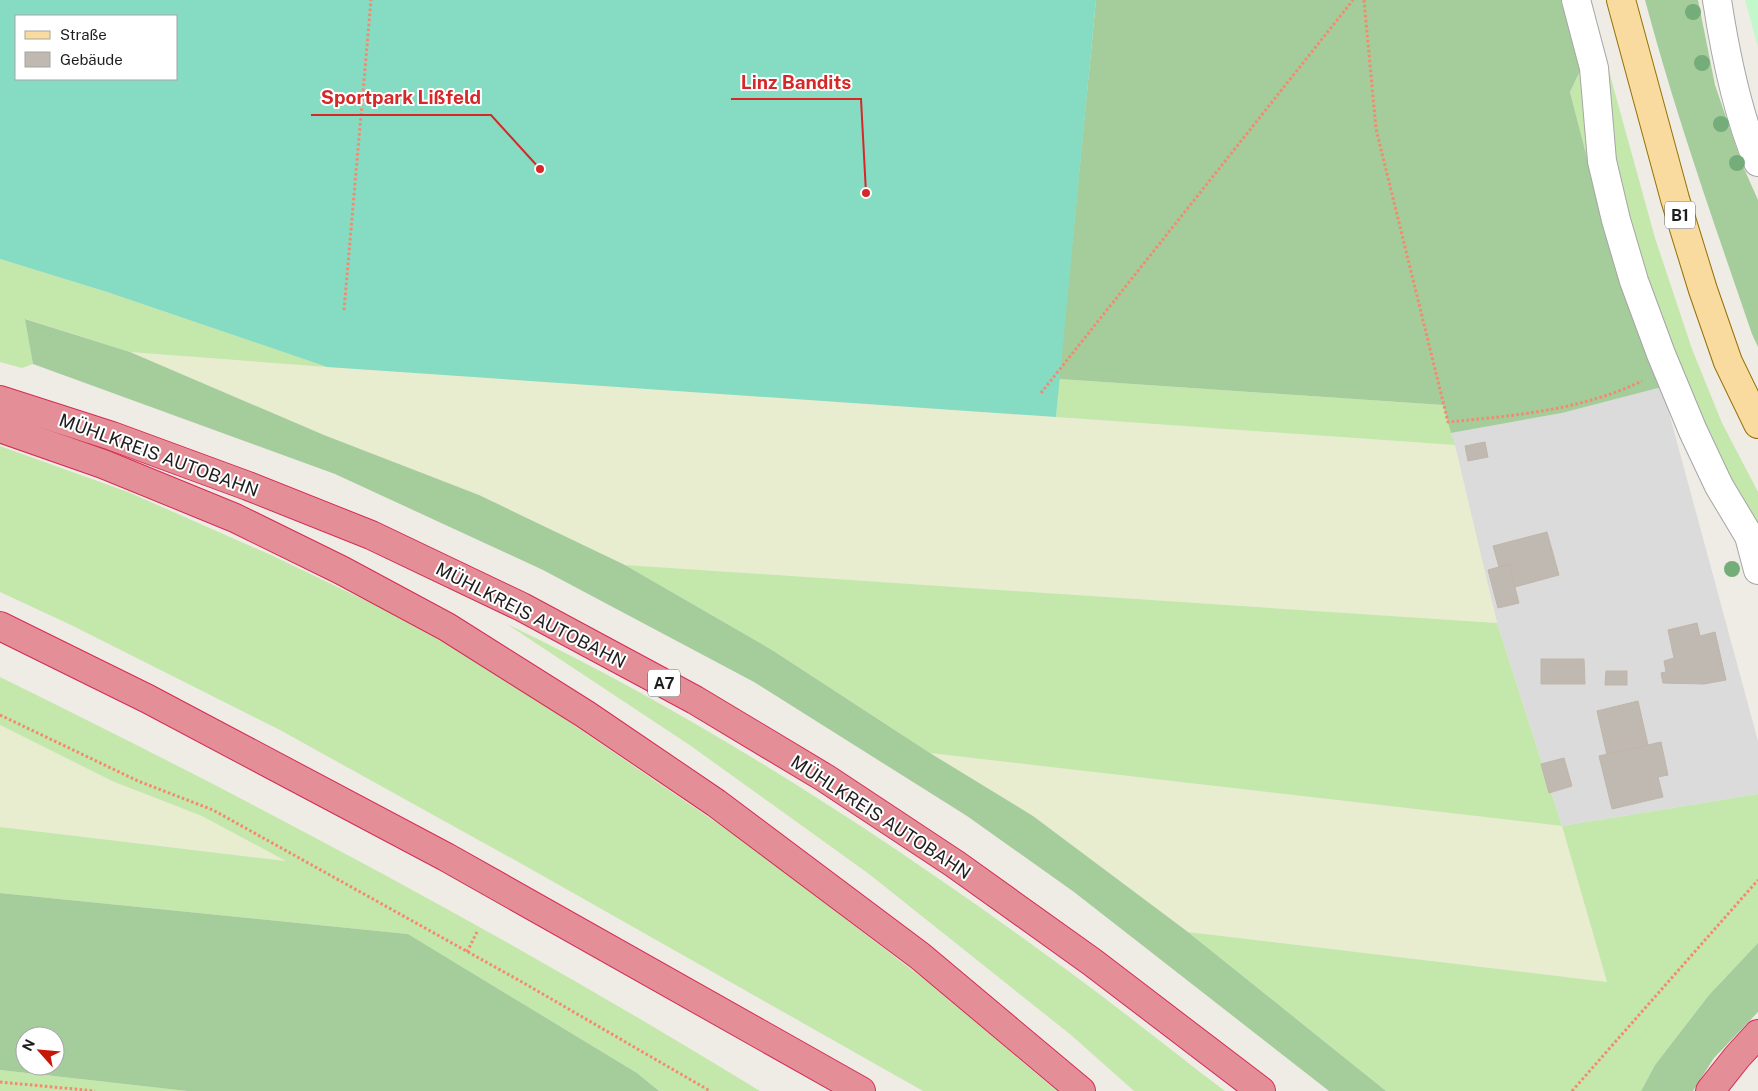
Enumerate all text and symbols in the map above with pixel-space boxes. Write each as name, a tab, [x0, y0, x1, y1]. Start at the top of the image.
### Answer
legend	[15, 15, 178, 80]
text: Straße	[60, 26, 107, 43]
text: Gebäude	[60, 51, 123, 68]
callout: Linz Bandits	[731, 65, 861, 99]
text: Linz Bandits	[741, 71, 851, 93]
callout: Sportpark Lißfeld	[311, 81, 491, 115]
text: Sportpark Lißfeld	[321, 86, 481, 108]
road number: B1	[1665, 202, 1695, 228]
street label: MÜHLKREIS AUTOBAHN	[56, 408, 262, 501]
street label: MÜHLKREIS AUTOBAHN	[432, 557, 630, 672]
road number: A7	[648, 670, 680, 696]
street label: MÜHLKREIS AUTOBAHN	[787, 750, 976, 883]
north arrow	[15, 1026, 65, 1076]
text: N	[19, 1037, 38, 1054]

